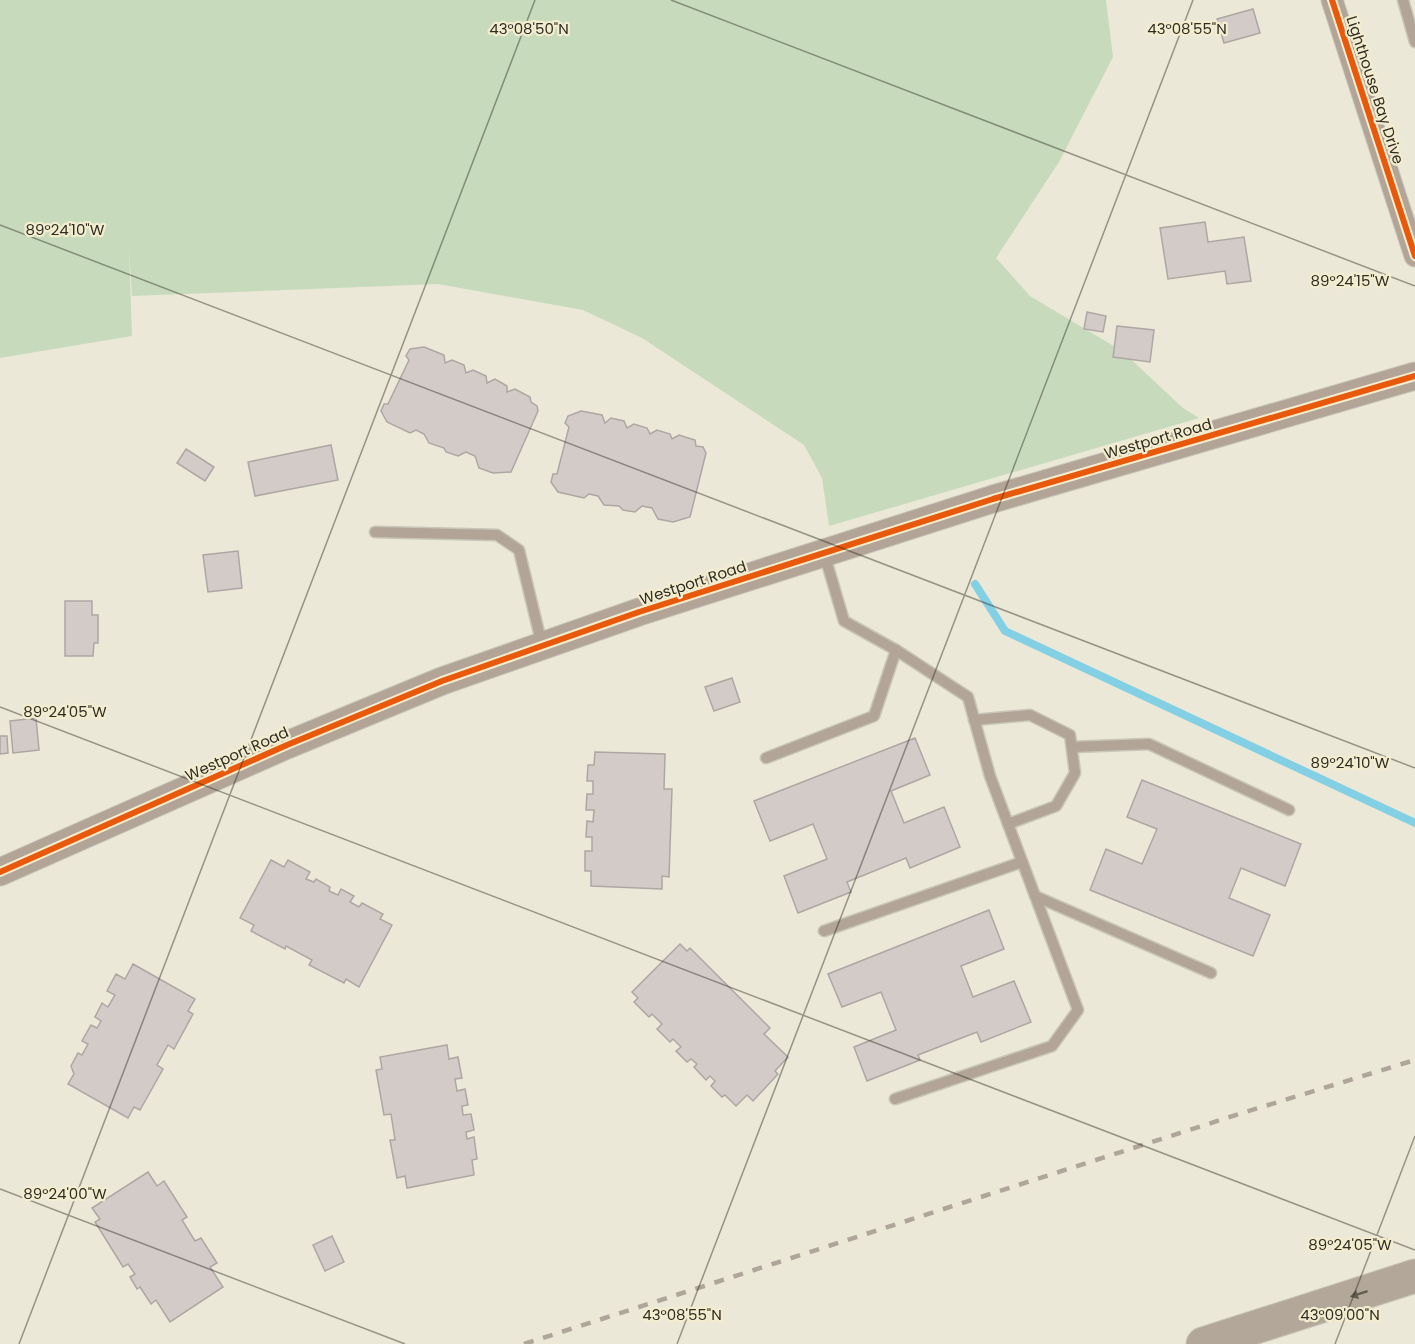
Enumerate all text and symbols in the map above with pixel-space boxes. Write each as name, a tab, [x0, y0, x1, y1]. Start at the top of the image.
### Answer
street label: Lighthouse Bay Drive	[1342, 13, 1409, 167]
text: 43°08'50"N	[489, 18, 569, 39]
text: 43°08'55"N	[1147, 18, 1227, 39]
text: 89°24'10"W	[26, 219, 105, 240]
text: 89°24'15"W	[1311, 270, 1390, 291]
street label: Westport Road	[1102, 413, 1214, 464]
street label: Westport Road	[637, 555, 749, 610]
text: 89°24'05"W	[23, 701, 107, 722]
street label: Westport Road	[182, 721, 292, 786]
text: 89°24'10"W	[1311, 752, 1390, 773]
text: 89°24'00"W	[23, 1183, 107, 1204]
text: 89°24'05"W	[1308, 1234, 1392, 1255]
one-way arrow	[1350, 1290, 1368, 1299]
text: 43°08'55"N	[642, 1304, 722, 1325]
text: 43°09'00"N	[1300, 1304, 1380, 1325]

